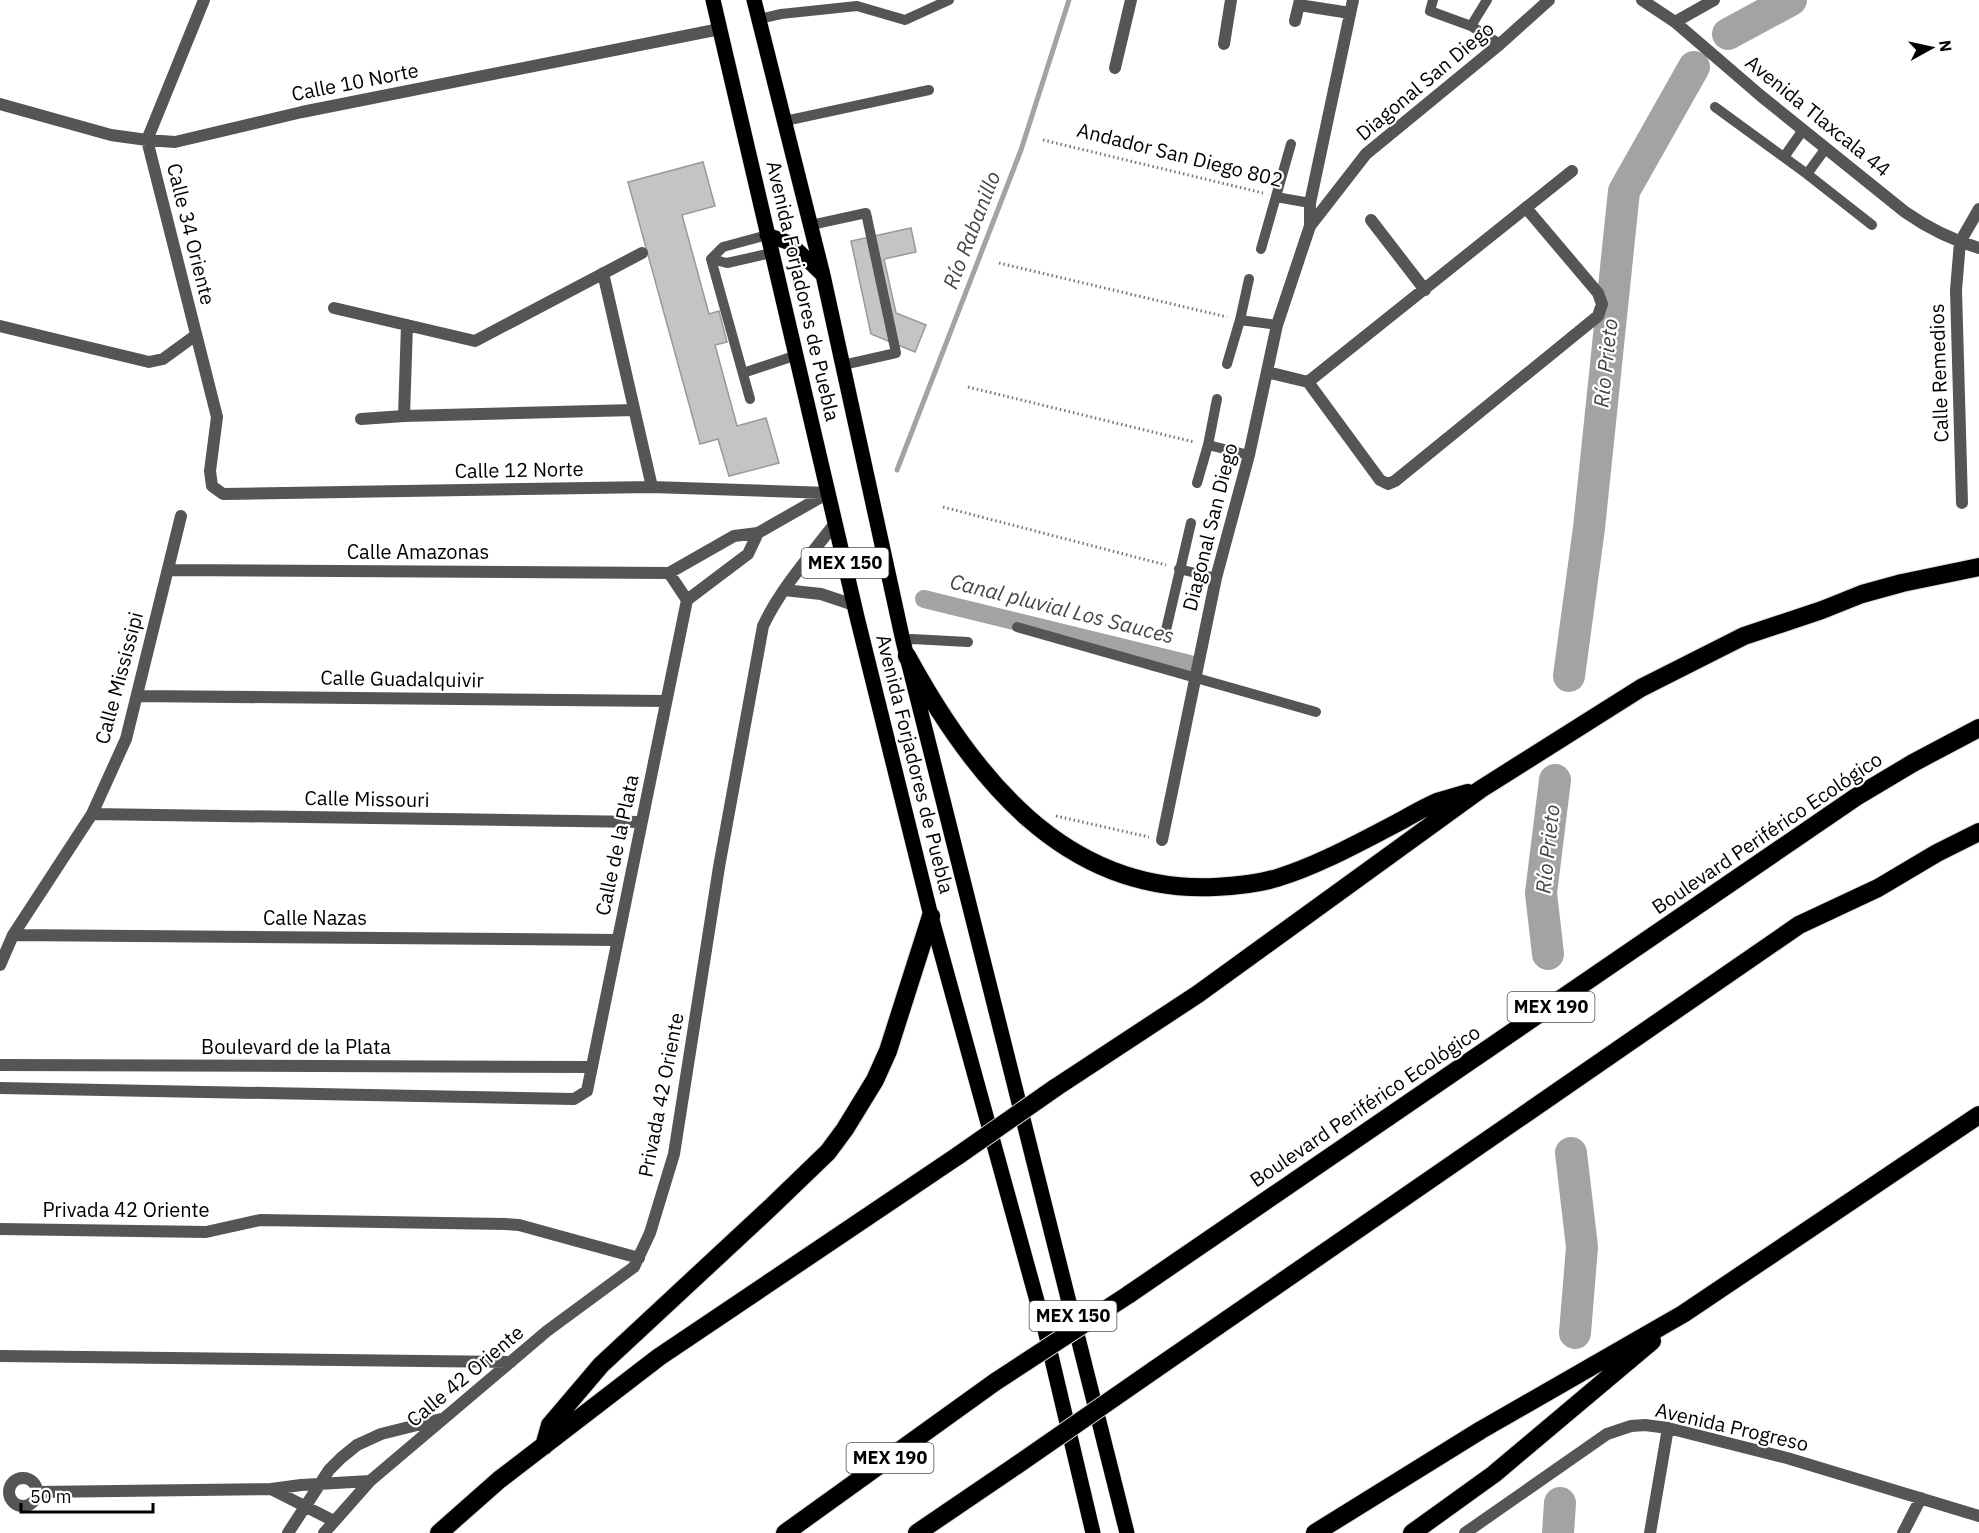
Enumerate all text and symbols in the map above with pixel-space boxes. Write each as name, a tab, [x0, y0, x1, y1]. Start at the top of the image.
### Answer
street label: Diagonal San Diego	[1350, 15, 1499, 146]
north arrow	[1901, 18, 1961, 78]
text: N	[1935, 39, 1957, 53]
street label: Avenida Tlaxcala 44	[1740, 49, 1897, 183]
street label: Calle 10 Norte	[289, 56, 421, 107]
street label: Andador San Diego 802	[1074, 116, 1286, 193]
street label: Avenida Forjadores de Puebla	[760, 158, 847, 424]
street label: Calle 34 Oriente	[161, 160, 222, 308]
water label: Río Rabanillo	[936, 167, 1006, 293]
street label: Calle Remedios	[1923, 303, 1954, 443]
water label: Río Prieto	[1586, 317, 1624, 409]
street label: Diagonal San Diego	[1176, 440, 1243, 614]
street label: Calle 12 Norte	[454, 455, 584, 484]
street label: Calle Amazonas	[347, 538, 489, 565]
road number: MEX 150	[802, 548, 888, 578]
water label: Canal pluvial Los Sauces	[947, 567, 1177, 649]
street label: Calle Mississipi	[88, 609, 149, 747]
street label: Avenida Forjadores de Puebla	[870, 631, 961, 897]
street label: Calle Guadalquivir	[320, 664, 484, 693]
street label: Boulevard Periférico Ecológico	[1646, 745, 1887, 920]
street label: Calle de la Plata	[588, 772, 645, 918]
street label: Calle Missouri	[304, 784, 430, 813]
water label: Río Prieto	[1528, 803, 1566, 895]
street label: Calle Nazas	[263, 904, 367, 931]
road number: MEX 190	[1508, 992, 1594, 1022]
street label: Privada 42 Oriente	[631, 1010, 690, 1179]
street label: Boulevard Periférico Ecológico	[1244, 1018, 1485, 1193]
street label: Boulevard de la Plata	[201, 1033, 391, 1060]
street label: Privada 42 Oriente	[42, 1196, 210, 1223]
road number: MEX 150	[1030, 1301, 1116, 1331]
street label: Calle 42 Oriente	[400, 1319, 529, 1433]
street label: Avenida Progreso	[1653, 1396, 1811, 1457]
road number: MEX 190	[846, 1443, 934, 1473]
scale bar	[21, 1476, 153, 1514]
text: 50 m	[30, 1485, 72, 1508]

